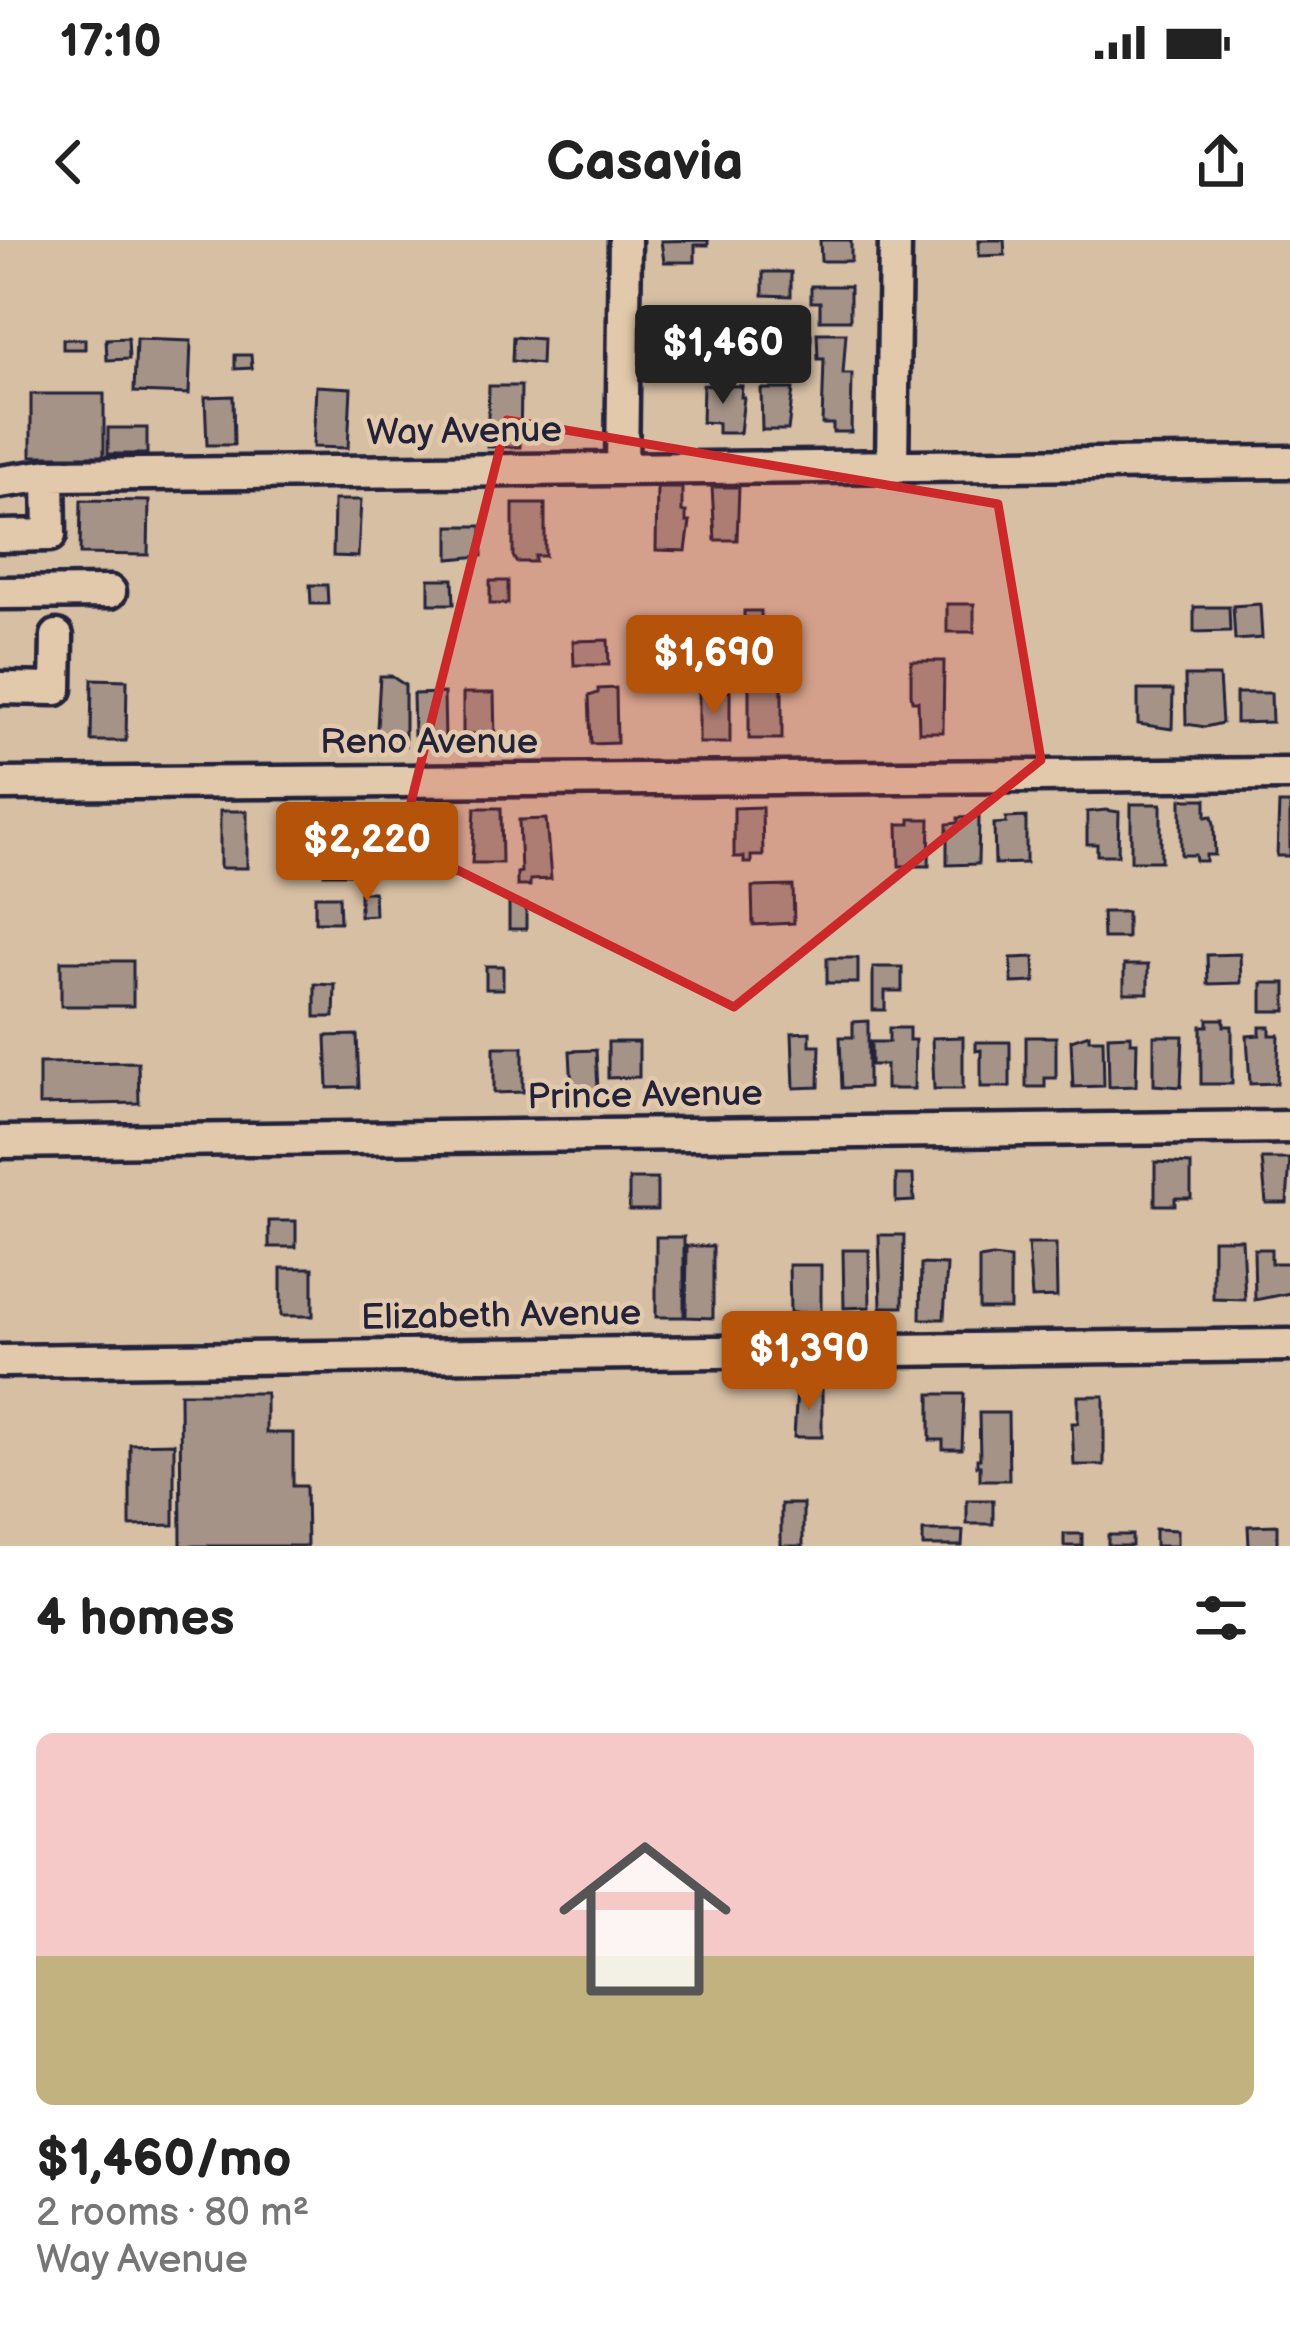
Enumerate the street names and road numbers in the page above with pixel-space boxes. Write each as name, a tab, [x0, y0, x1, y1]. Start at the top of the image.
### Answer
street label: Way Avenue	[366, 409, 562, 455]
street label: Reno Avenue	[320, 721, 538, 764]
street label: Prince Avenue	[527, 1072, 763, 1120]
street label: Elizabeth Avenue	[360, 1292, 642, 1340]

